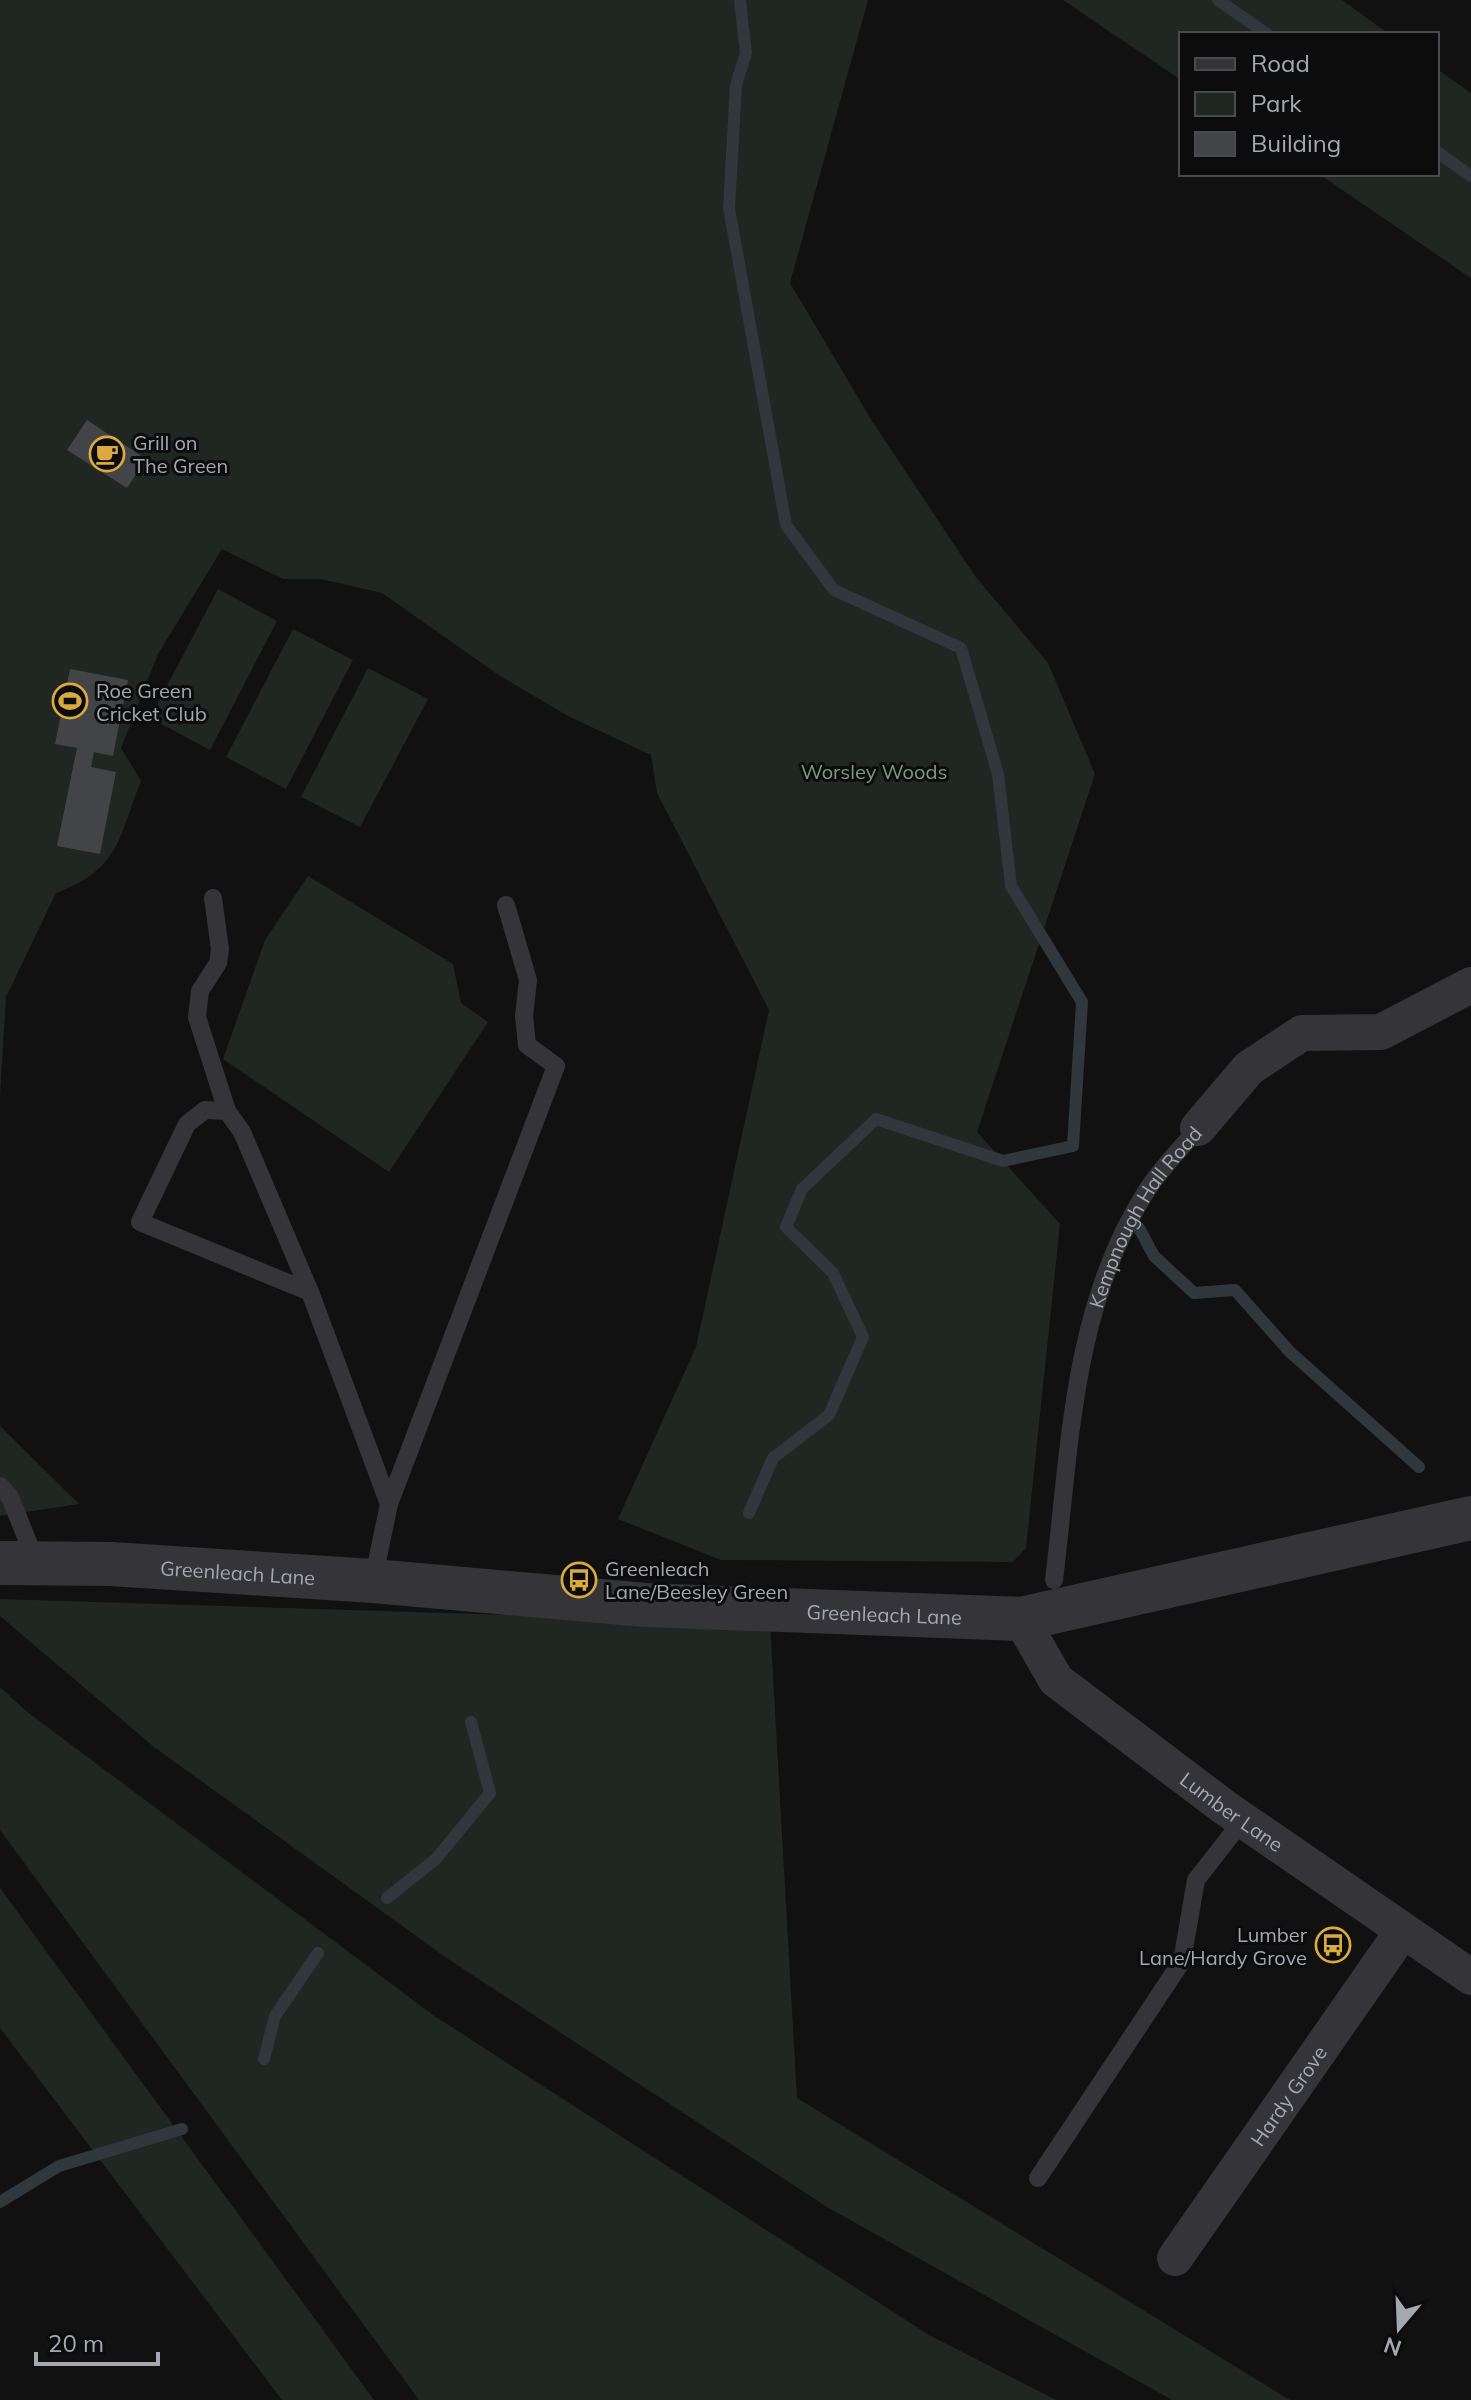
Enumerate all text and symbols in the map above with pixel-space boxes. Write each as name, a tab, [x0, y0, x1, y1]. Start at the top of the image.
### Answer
legend	[1179, 32, 1439, 176]
text: Road	[1251, 48, 1310, 78]
text: Park	[1251, 88, 1302, 118]
text: Building	[1251, 128, 1341, 158]
place label: Grill on The Green	[133, 430, 228, 478]
cafe icon: Grill on The Green	[88, 435, 126, 473]
place label: Roe Green Cricket Club	[96, 678, 207, 726]
sports icon: Roe Green Cricket Club	[51, 682, 89, 720]
park label: Worsley Woods	[801, 759, 947, 784]
street label: Kempnough Hall Road	[1083, 1121, 1207, 1311]
street label: Greenleach Lane	[159, 1555, 316, 1590]
place label: Greenleach Lane/Beesley Green	[605, 1556, 788, 1604]
bus stop icon: Greenleach Lane/Beesley Green	[560, 1561, 598, 1599]
street label: Greenleach Lane	[806, 1599, 962, 1629]
street label: Lumber Lane	[1176, 1766, 1288, 1857]
place label: Lumber Lane/Hardy Grove	[1139, 1922, 1308, 1970]
bus stop icon: Lumber Lane/Hardy Grove	[1314, 1926, 1352, 1964]
street label: Hardy Grove	[1245, 2040, 1332, 2151]
north arrow	[1359, 2288, 1439, 2368]
scale bar	[36, 2316, 158, 2366]
text: 20 m	[48, 2328, 104, 2358]
text: N	[1380, 2331, 1405, 2363]

